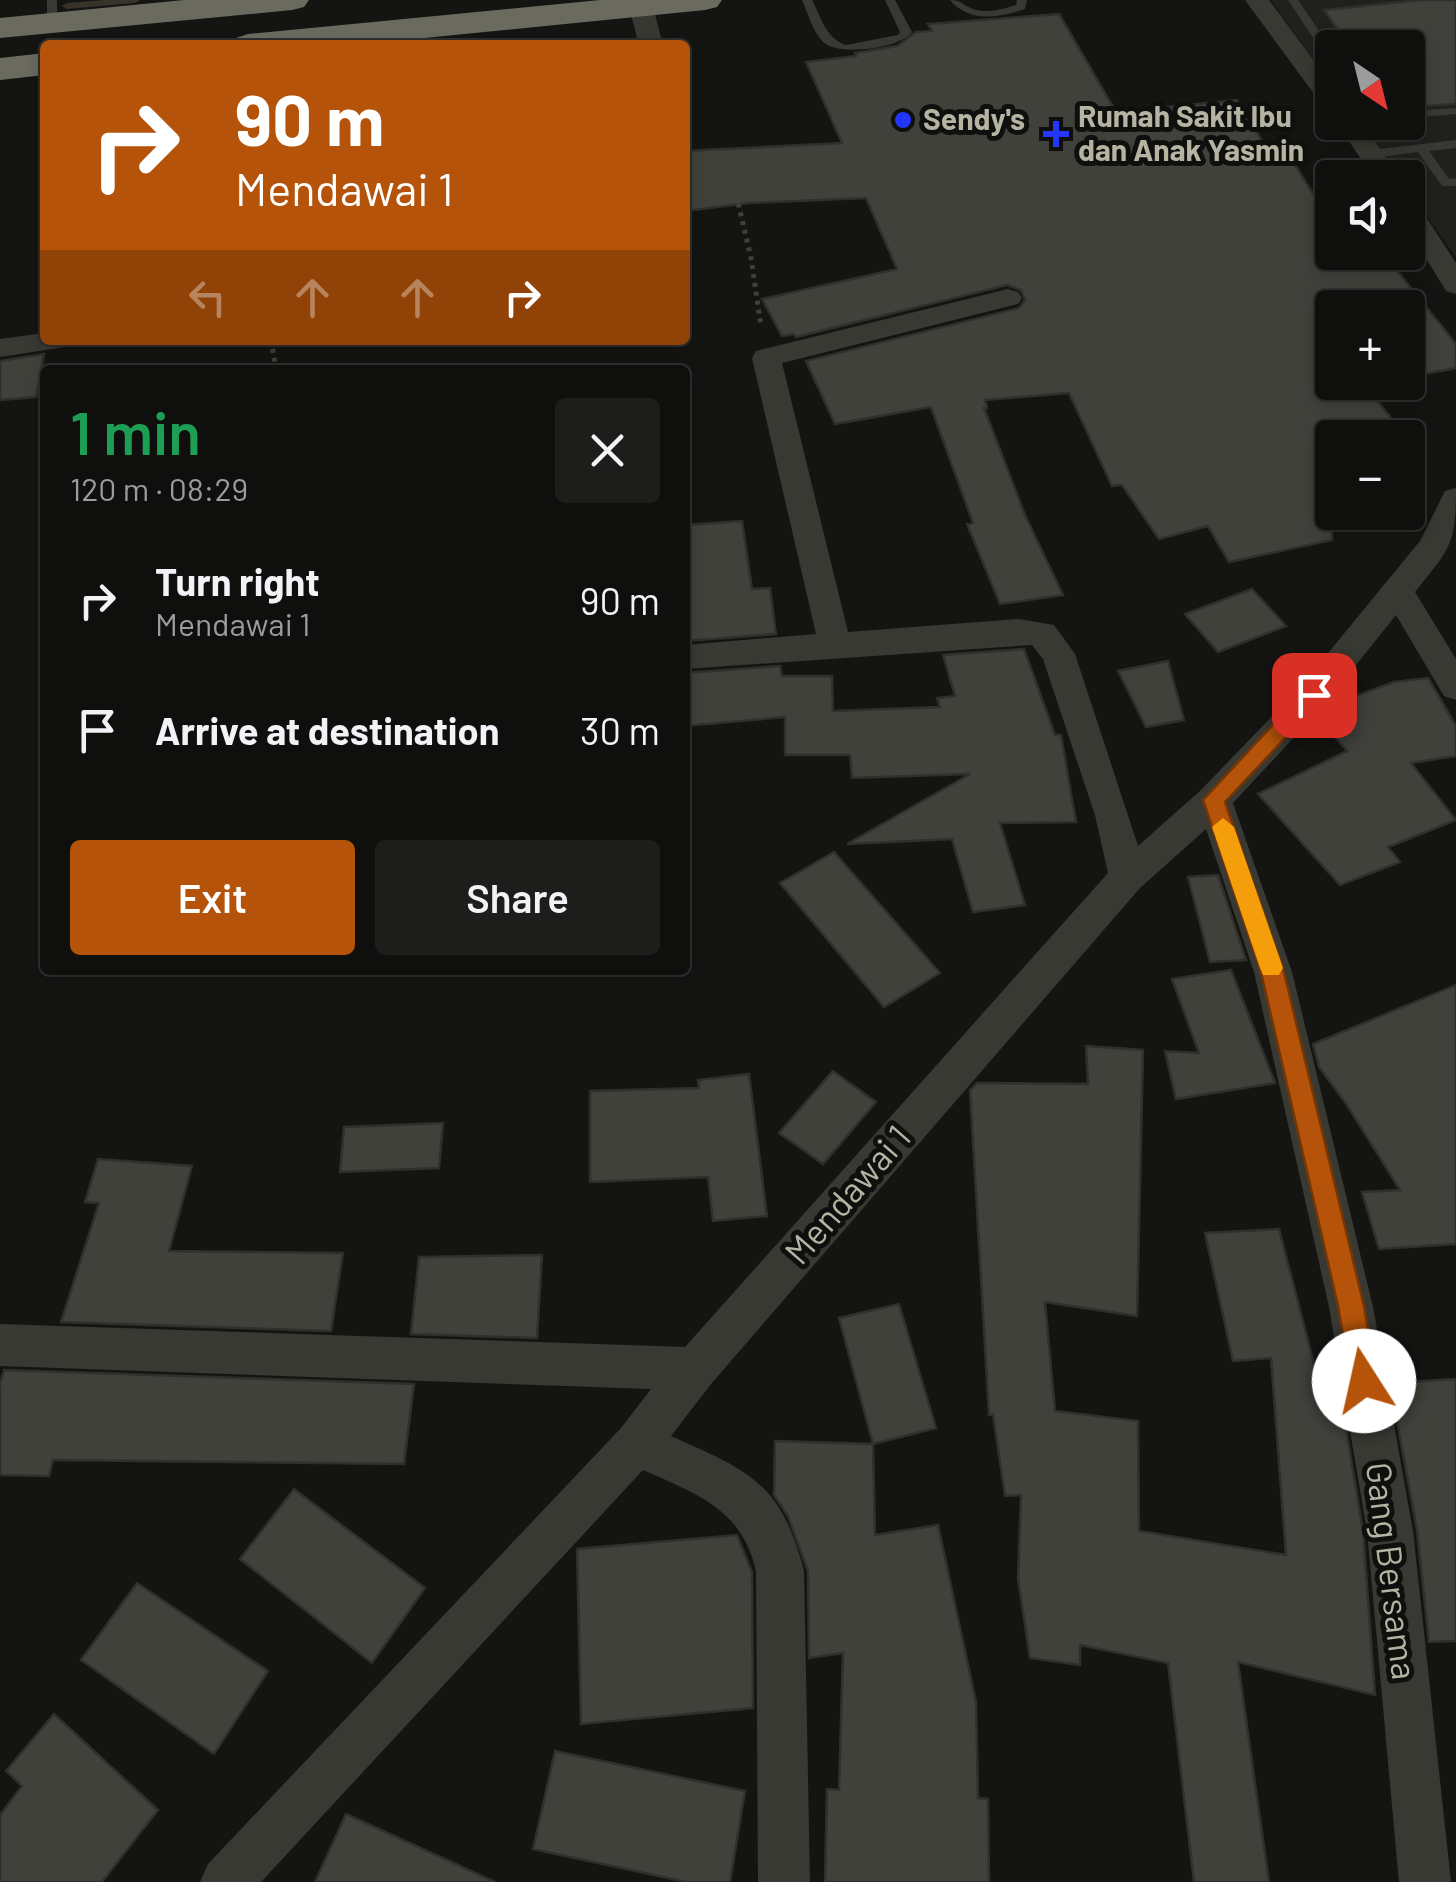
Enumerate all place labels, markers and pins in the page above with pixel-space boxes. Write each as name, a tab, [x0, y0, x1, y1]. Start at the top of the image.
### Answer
place label: Rumah Sakit Ibu dan Anak Yasmin	[1078, 97, 1304, 167]
place label: Sendy's	[923, 100, 1025, 136]
marker: Sendy's	[892, 109, 914, 131]
marker: Rumah Sakit Ibu dan Anak Yasmin	[1043, 121, 1069, 147]
pin	[1272, 653, 1357, 738]

